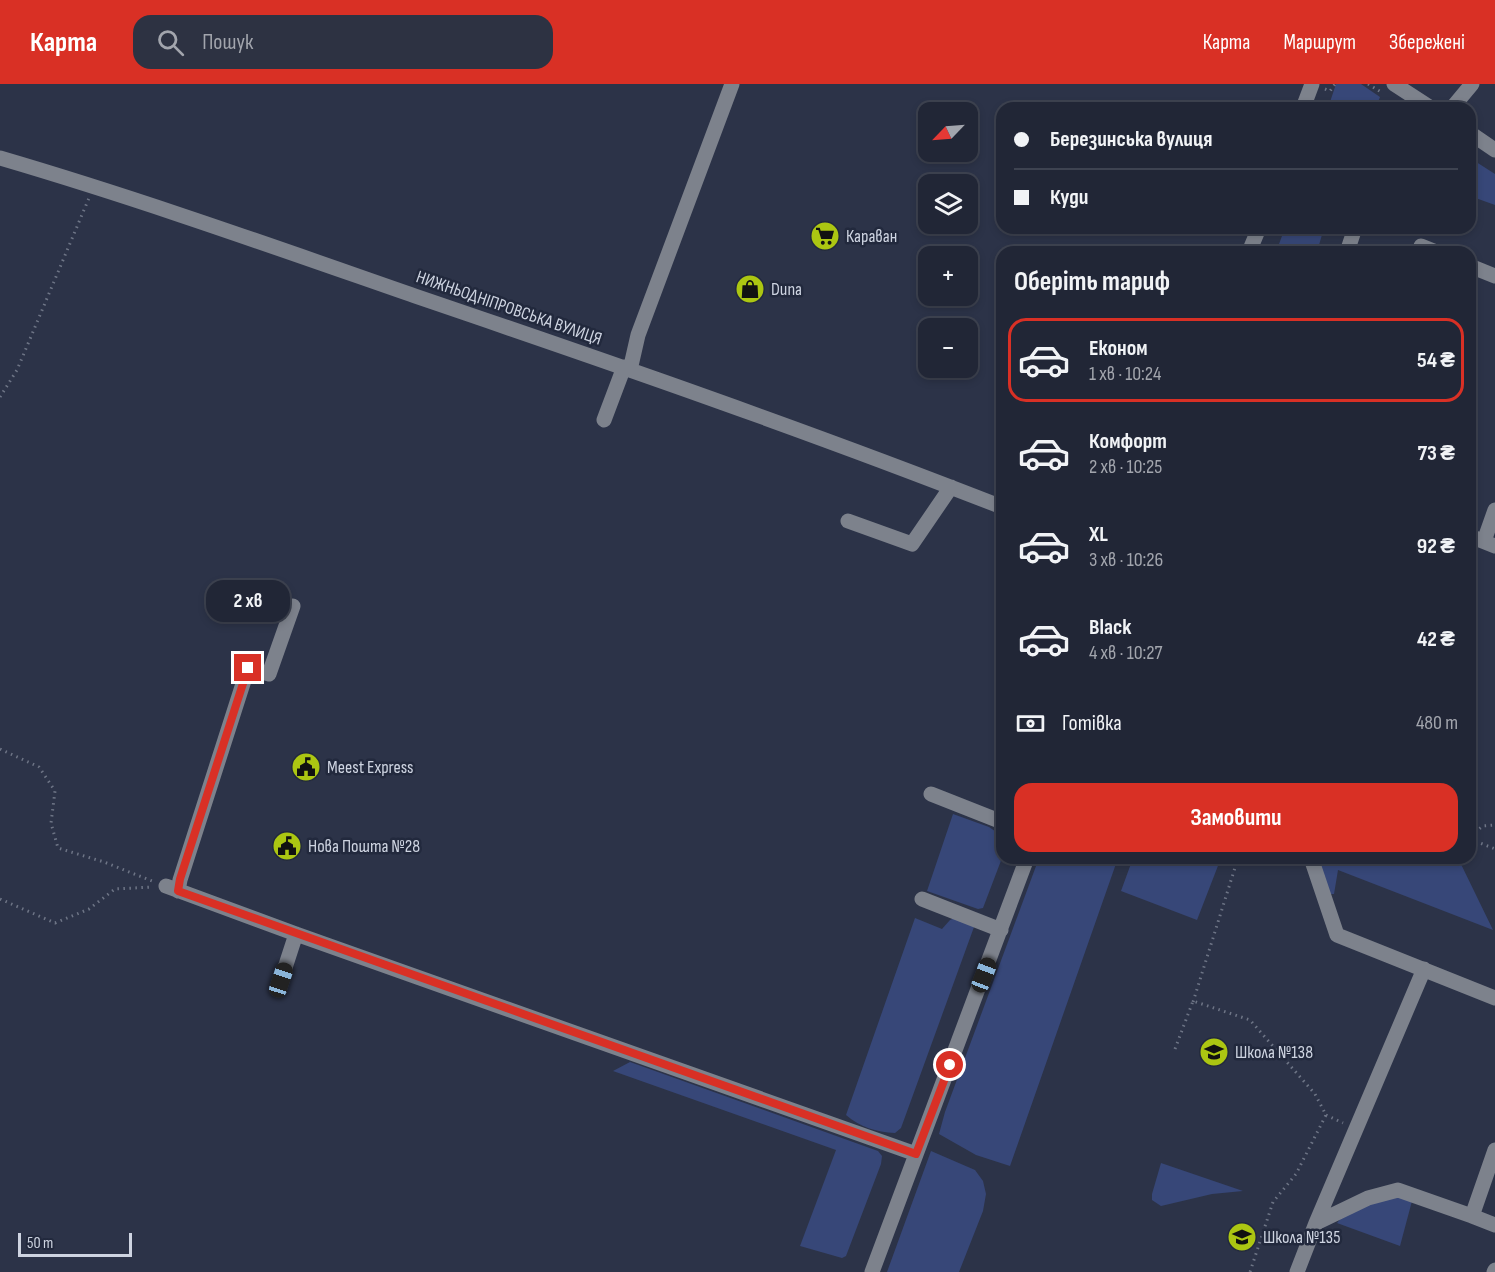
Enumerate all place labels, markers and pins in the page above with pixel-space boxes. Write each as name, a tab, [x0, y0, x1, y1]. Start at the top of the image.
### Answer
supermarket icon: Караван	[809, 220, 841, 252]
place label: Караван	[846, 226, 897, 247]
shop icon: Duna	[734, 273, 766, 305]
place label: Duna	[771, 279, 802, 300]
public building icon: Meest Express	[290, 751, 322, 783]
place label: Meest Express	[327, 757, 413, 778]
public building icon: Нова Пошта №28	[271, 830, 303, 862]
place label: Нова Пошта №28	[308, 836, 420, 857]
school or university icon: Школа №138	[1198, 1036, 1230, 1068]
place label: Школа №138	[1235, 1042, 1313, 1063]
school or university icon: Школа №135	[1226, 1221, 1258, 1253]
place label: Школа №135	[1263, 1227, 1340, 1248]

